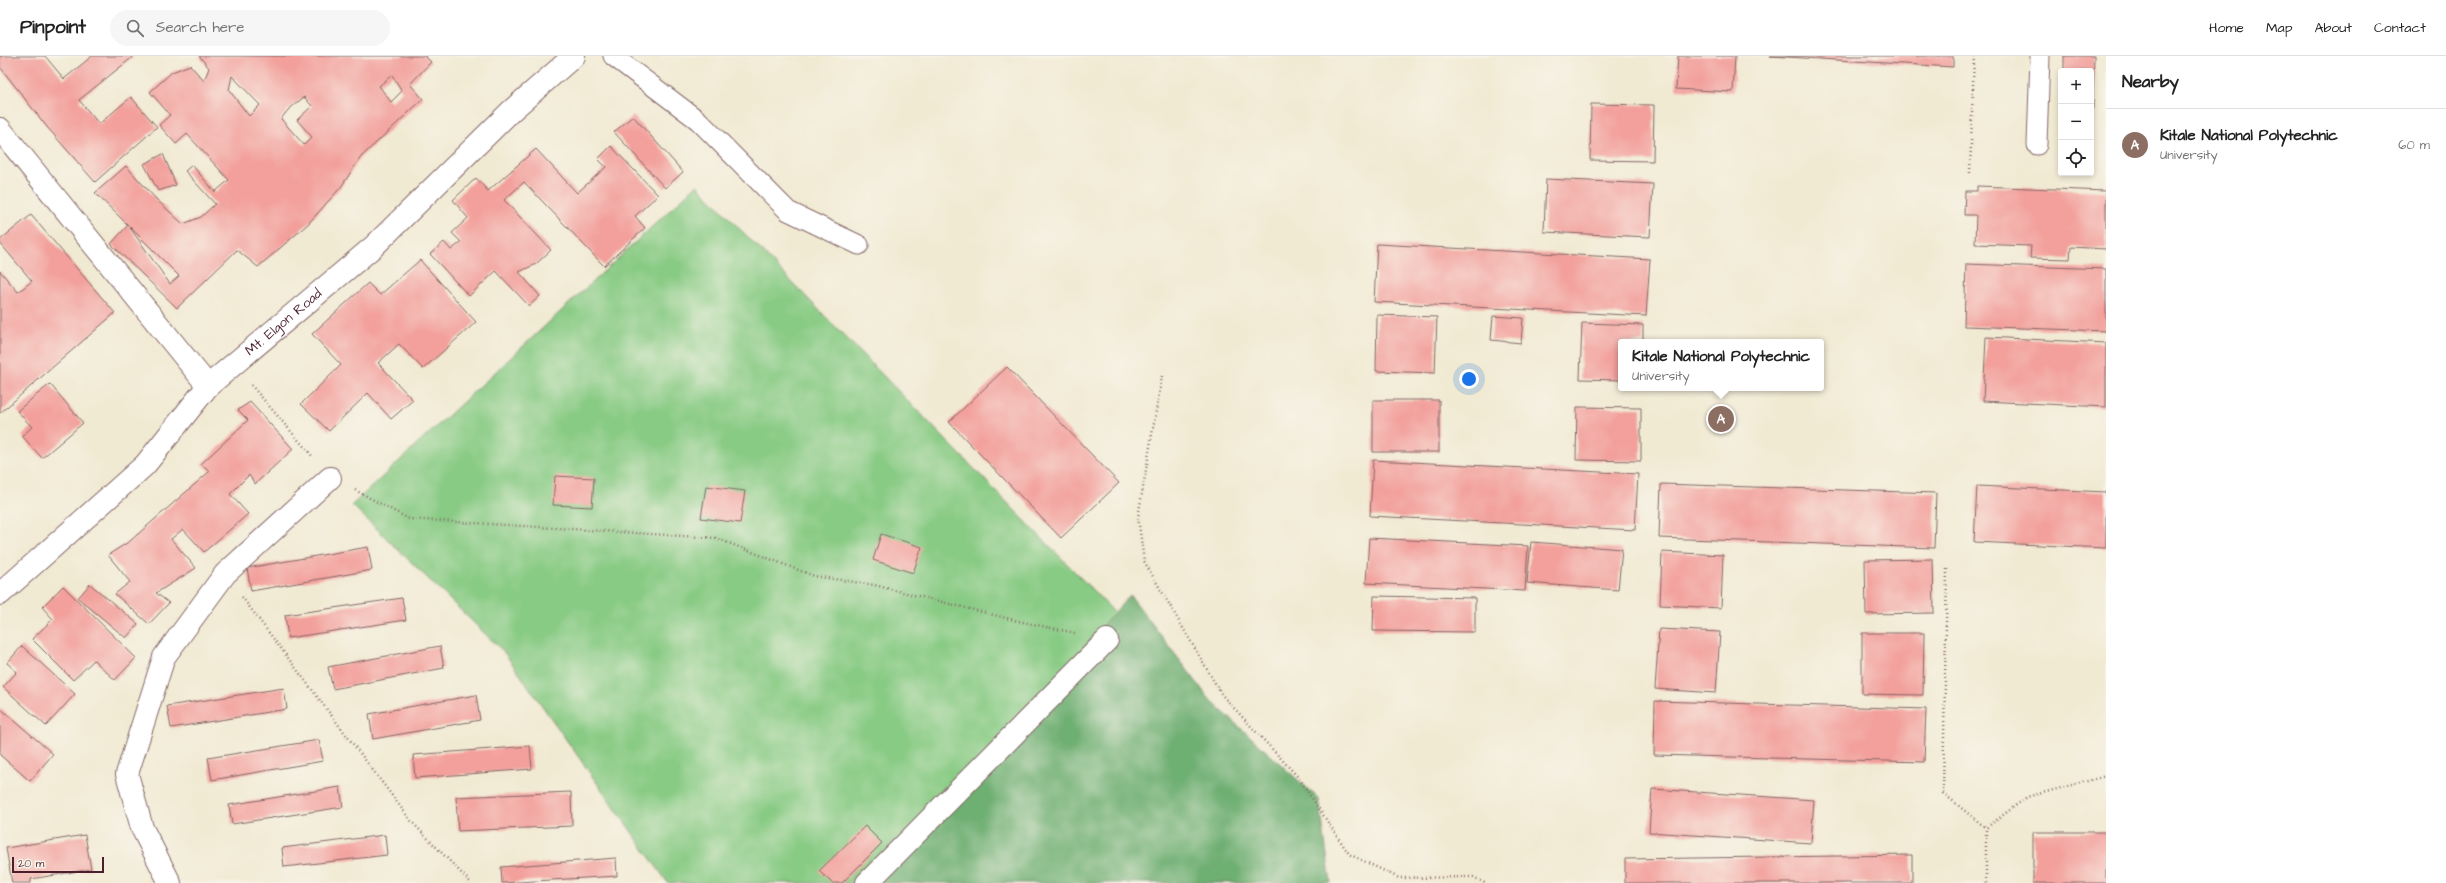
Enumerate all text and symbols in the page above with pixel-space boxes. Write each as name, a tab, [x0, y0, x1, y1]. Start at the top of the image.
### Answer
search box	[110, 10, 390, 46]
text: Pinpoint	[20, 14, 86, 41]
icon: search	[124, 17, 146, 39]
text: Search here	[156, 17, 244, 38]
text: Home	[2209, 18, 2244, 38]
text: Map	[2266, 18, 2292, 38]
text: About	[2314, 18, 2352, 38]
text: Contact	[2374, 18, 2426, 38]
map controls	[2058, 68, 2094, 176]
button: +	[2058, 68, 2094, 104]
text: Nearby	[2122, 70, 2179, 94]
button: −	[2058, 104, 2094, 140]
text: Kitale National Polytechnic	[2160, 125, 2338, 146]
text: A	[2131, 136, 2139, 154]
text: 60 m	[2398, 136, 2430, 154]
button: locate	[2058, 140, 2094, 176]
text: University	[2160, 146, 2218, 164]
street label: Mt. Elgon Road	[241, 284, 326, 361]
popup	[1618, 339, 1824, 391]
text: Kitale National Polytechnic	[1632, 346, 1810, 367]
text: University	[1632, 367, 1690, 385]
your location	[1459, 369, 1479, 389]
pin: A	[1708, 404, 1734, 434]
scale bar	[12, 855, 104, 874]
text: 20 m	[18, 856, 44, 871]

